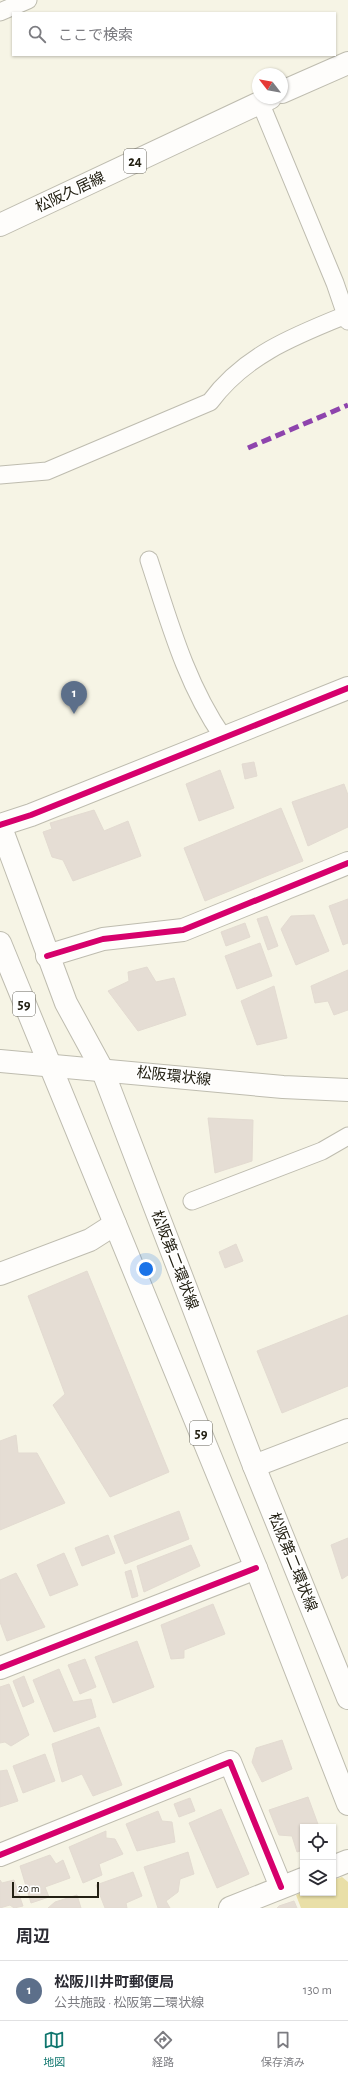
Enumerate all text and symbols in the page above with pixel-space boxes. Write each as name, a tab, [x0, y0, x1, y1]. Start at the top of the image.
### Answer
search box	[12, 12, 336, 56]
icon: search	[26, 23, 48, 45]
text: ここで検索	[58, 28, 133, 43]
north arrow	[252, 68, 288, 104]
road number: 24	[124, 149, 146, 173]
street label: 松阪久居線	[33, 169, 107, 215]
pin: 1	[61, 681, 87, 714]
road number: 59	[13, 992, 35, 1016]
street label: 松阪環状線	[136, 1063, 212, 1088]
street label: 松阪第二環状線	[149, 1208, 202, 1312]
your location	[136, 1259, 156, 1279]
road number: 59	[190, 1421, 212, 1445]
street label: 松阪第二環状線	[266, 1510, 321, 1614]
map controls	[300, 1824, 336, 1896]
button: locate	[300, 1824, 336, 1860]
button: layers	[300, 1860, 336, 1896]
scale bar	[12, 1880, 99, 1899]
text: 20 m	[18, 1883, 39, 1894]
text: 周辺	[16, 1928, 50, 1945]
text: 松阪川井町郵便局	[54, 1975, 174, 1990]
text: 1	[27, 1984, 31, 1997]
text: 130 m	[303, 1984, 332, 1997]
text: 公共施設 · 松阪第二環状線	[54, 1997, 204, 2010]
tab: 地図	[43, 2029, 65, 2069]
tab: 経路	[152, 2029, 174, 2069]
tab: 保存済み	[261, 2029, 305, 2069]

